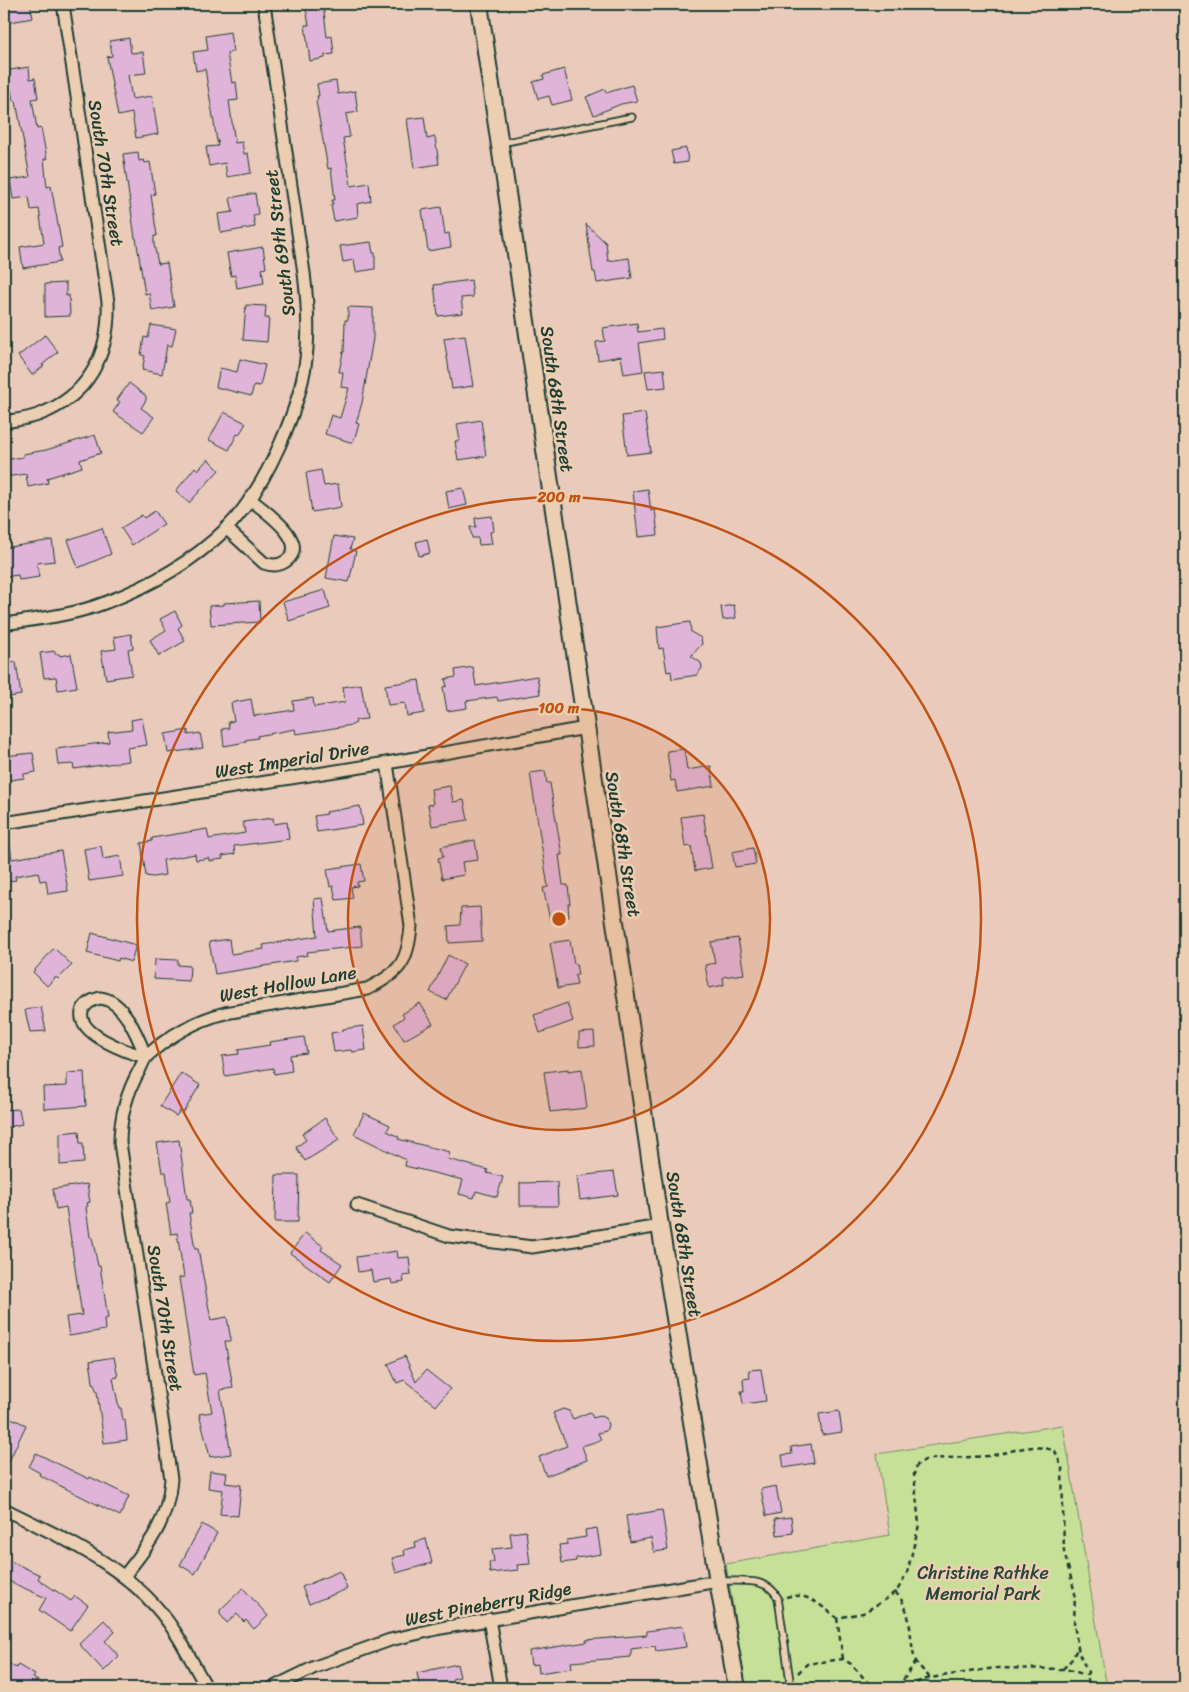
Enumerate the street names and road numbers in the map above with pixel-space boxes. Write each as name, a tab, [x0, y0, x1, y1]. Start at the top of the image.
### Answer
street label: South 70th Street	[79, 97, 133, 249]
street label: South 69th Street	[255, 168, 305, 318]
street label: South 68th Street	[531, 324, 583, 474]
street label: West Imperial Drive	[213, 732, 371, 788]
street label: South 68th Street	[596, 769, 650, 919]
street label: West Hollow Lane	[217, 956, 359, 1012]
street label: South 68th Street	[657, 1169, 711, 1319]
street label: South 70th Street	[138, 1242, 192, 1394]
street label: West Pineberry Ridge	[402, 1572, 574, 1636]

